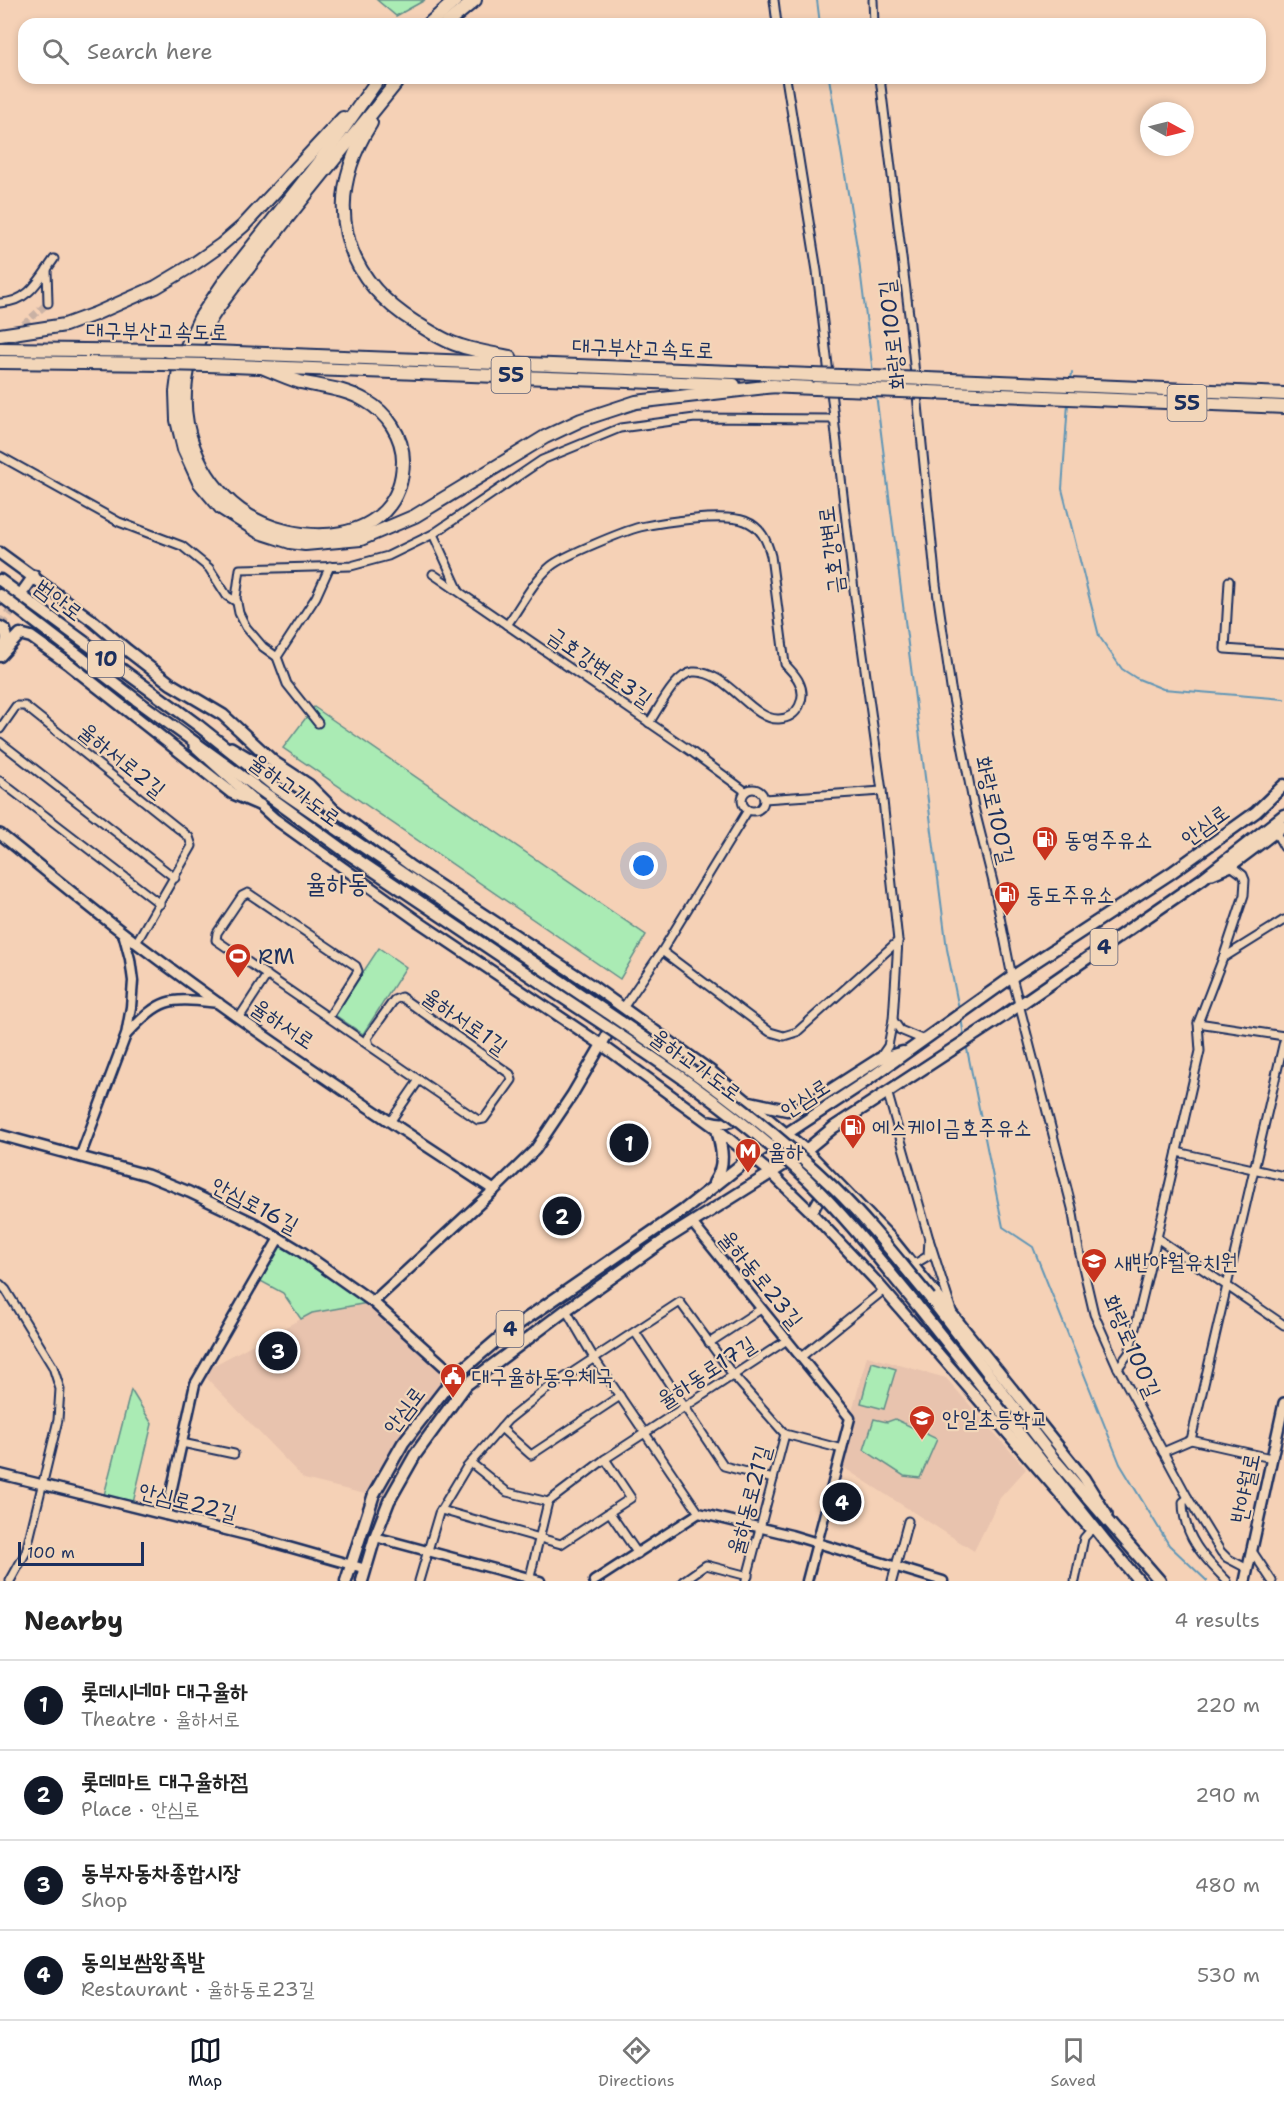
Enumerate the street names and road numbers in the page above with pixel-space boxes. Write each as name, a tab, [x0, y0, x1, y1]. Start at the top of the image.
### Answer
street label: 화랑로100길	[872, 278, 912, 391]
street label: 대구부산고속도로	[86, 315, 228, 347]
street label: 대구부산고속도로	[572, 331, 714, 365]
road number: 55	[492, 357, 530, 393]
road number: 55	[1168, 385, 1206, 421]
street label: 금호강변로	[811, 504, 851, 596]
street label: 범안로	[29, 572, 89, 628]
street label: 금호강변로3길	[542, 620, 658, 714]
road number: 10	[88, 641, 124, 677]
street label: 율하서로2길	[72, 716, 172, 804]
street label: 율하고가도로	[244, 747, 346, 833]
street label: 화랑로100길	[968, 753, 1022, 867]
street label: 안심로	[1175, 798, 1235, 852]
road number: 4	[1090, 929, 1118, 965]
street label: 율하서로1길	[417, 981, 514, 1061]
street label: 율하서로	[246, 992, 320, 1056]
street label: 율하고가도로	[645, 1022, 747, 1108]
street label: 안심로	[775, 1071, 835, 1125]
street label: 안심로16길	[206, 1170, 304, 1240]
street label: 율하동로23길	[713, 1224, 810, 1334]
street label: 화랑로100길	[1096, 1290, 1168, 1402]
road number: 4	[496, 1311, 524, 1347]
street label: 율하동로17길	[651, 1329, 761, 1415]
street label: 안심로	[376, 1380, 432, 1440]
street label: 율하동로21길	[720, 1442, 778, 1558]
street label: 반야월로	[1223, 1450, 1267, 1526]
street label: 안심로22길	[136, 1476, 241, 1528]

